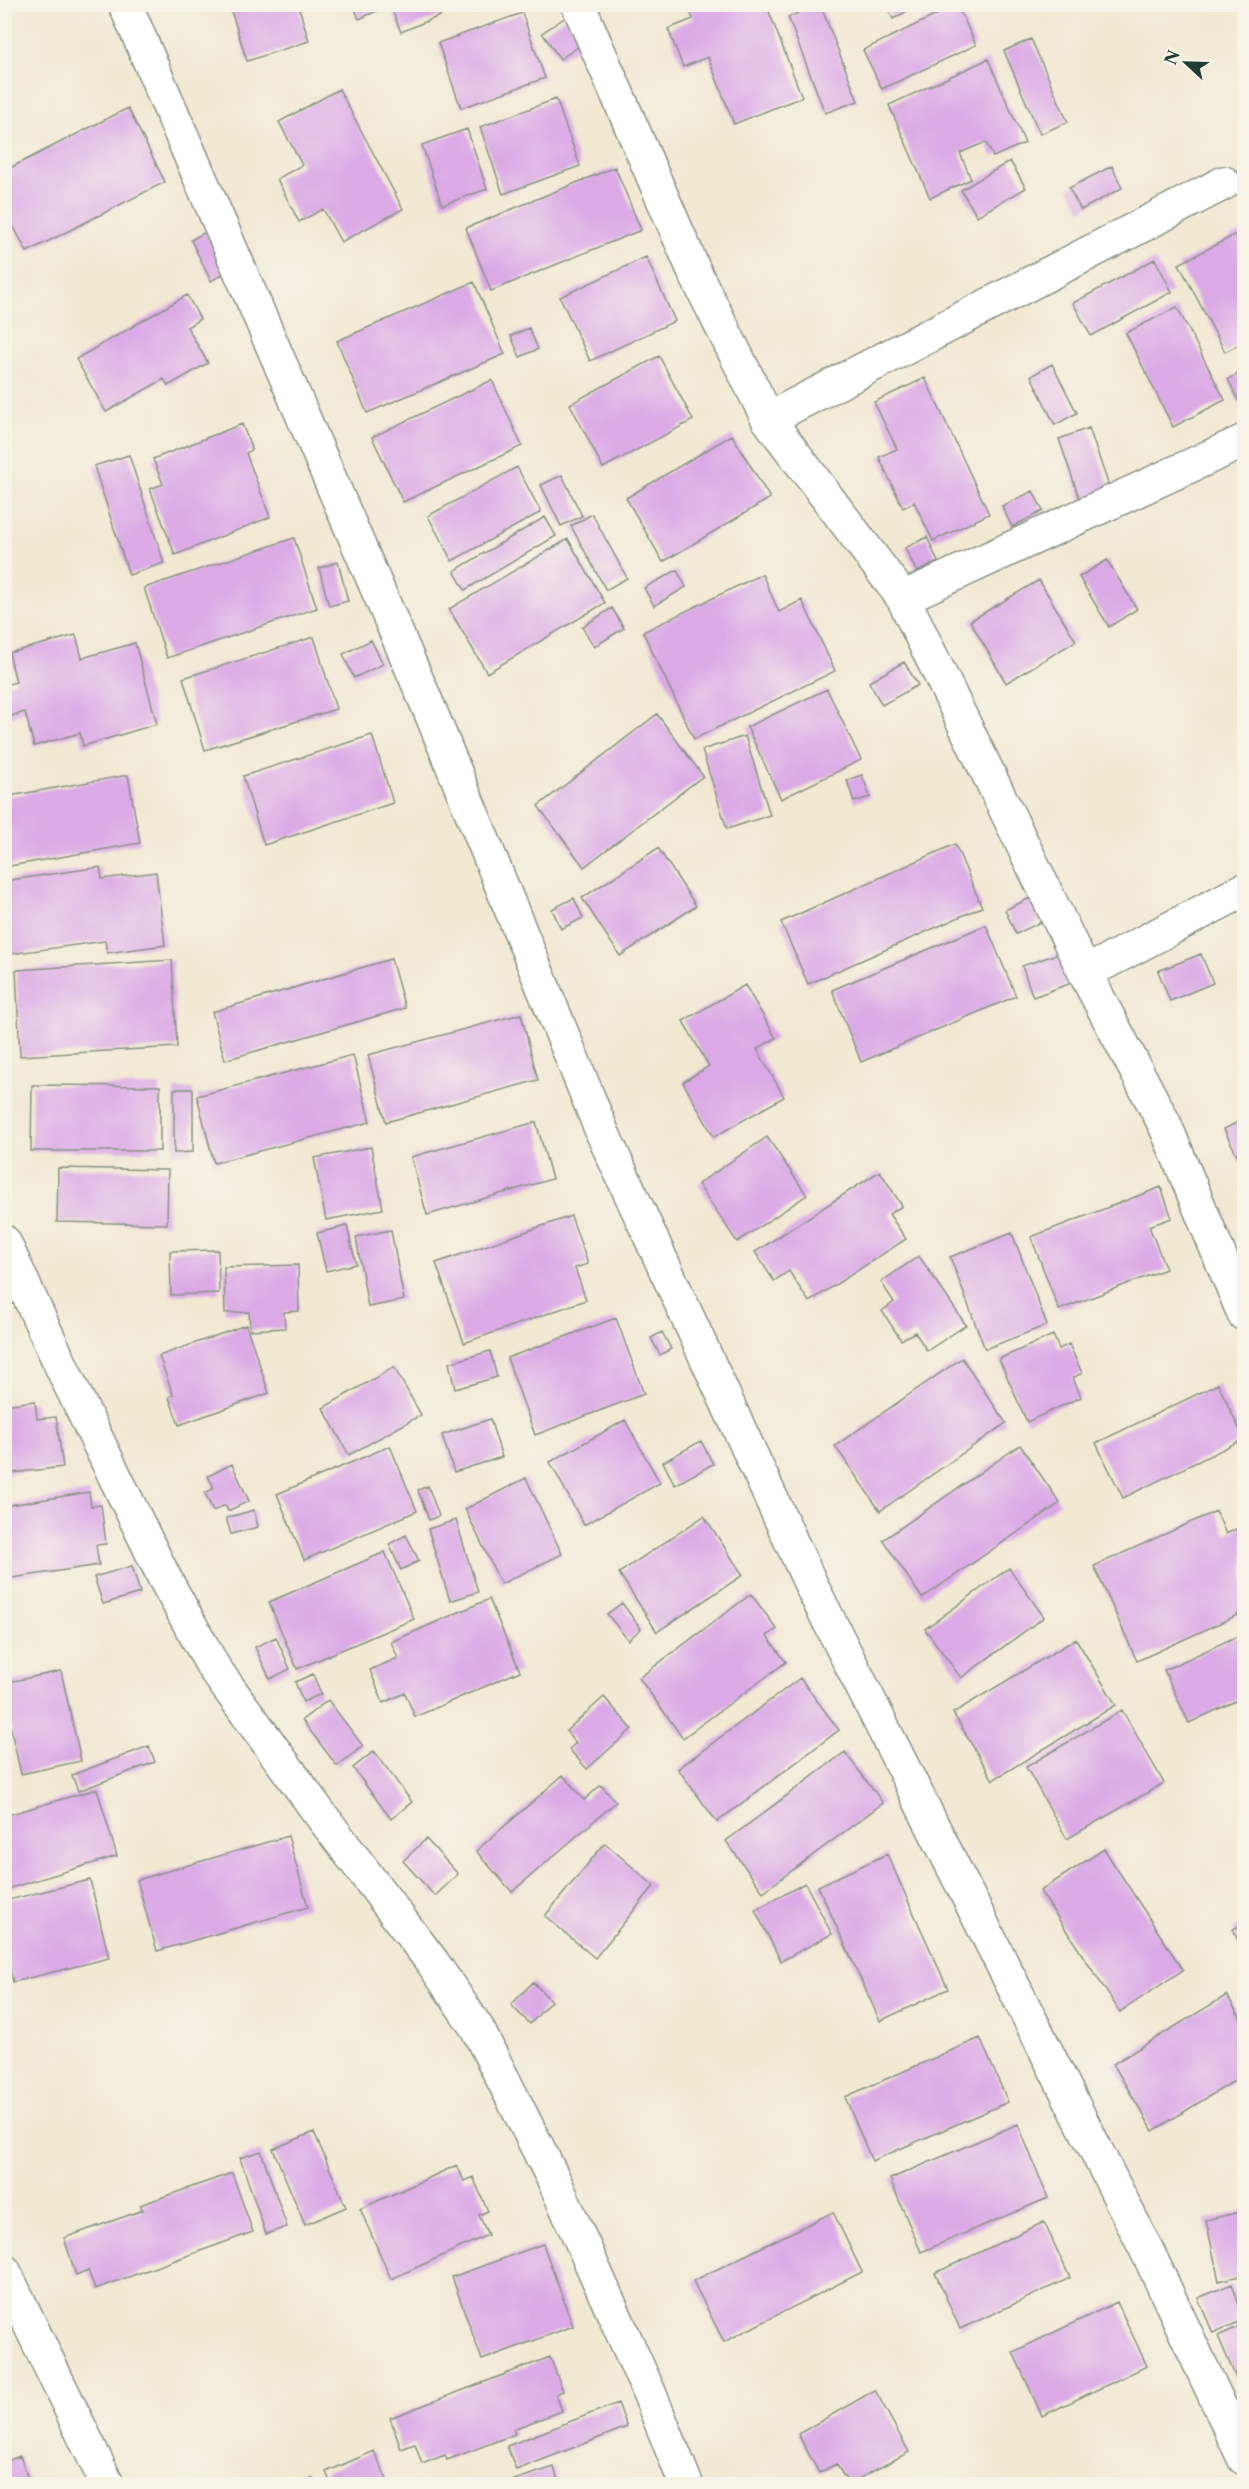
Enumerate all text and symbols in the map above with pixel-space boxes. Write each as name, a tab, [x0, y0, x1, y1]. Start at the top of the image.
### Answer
north arrow	[1156, 33, 1216, 93]
text: N	[1160, 47, 1184, 68]

